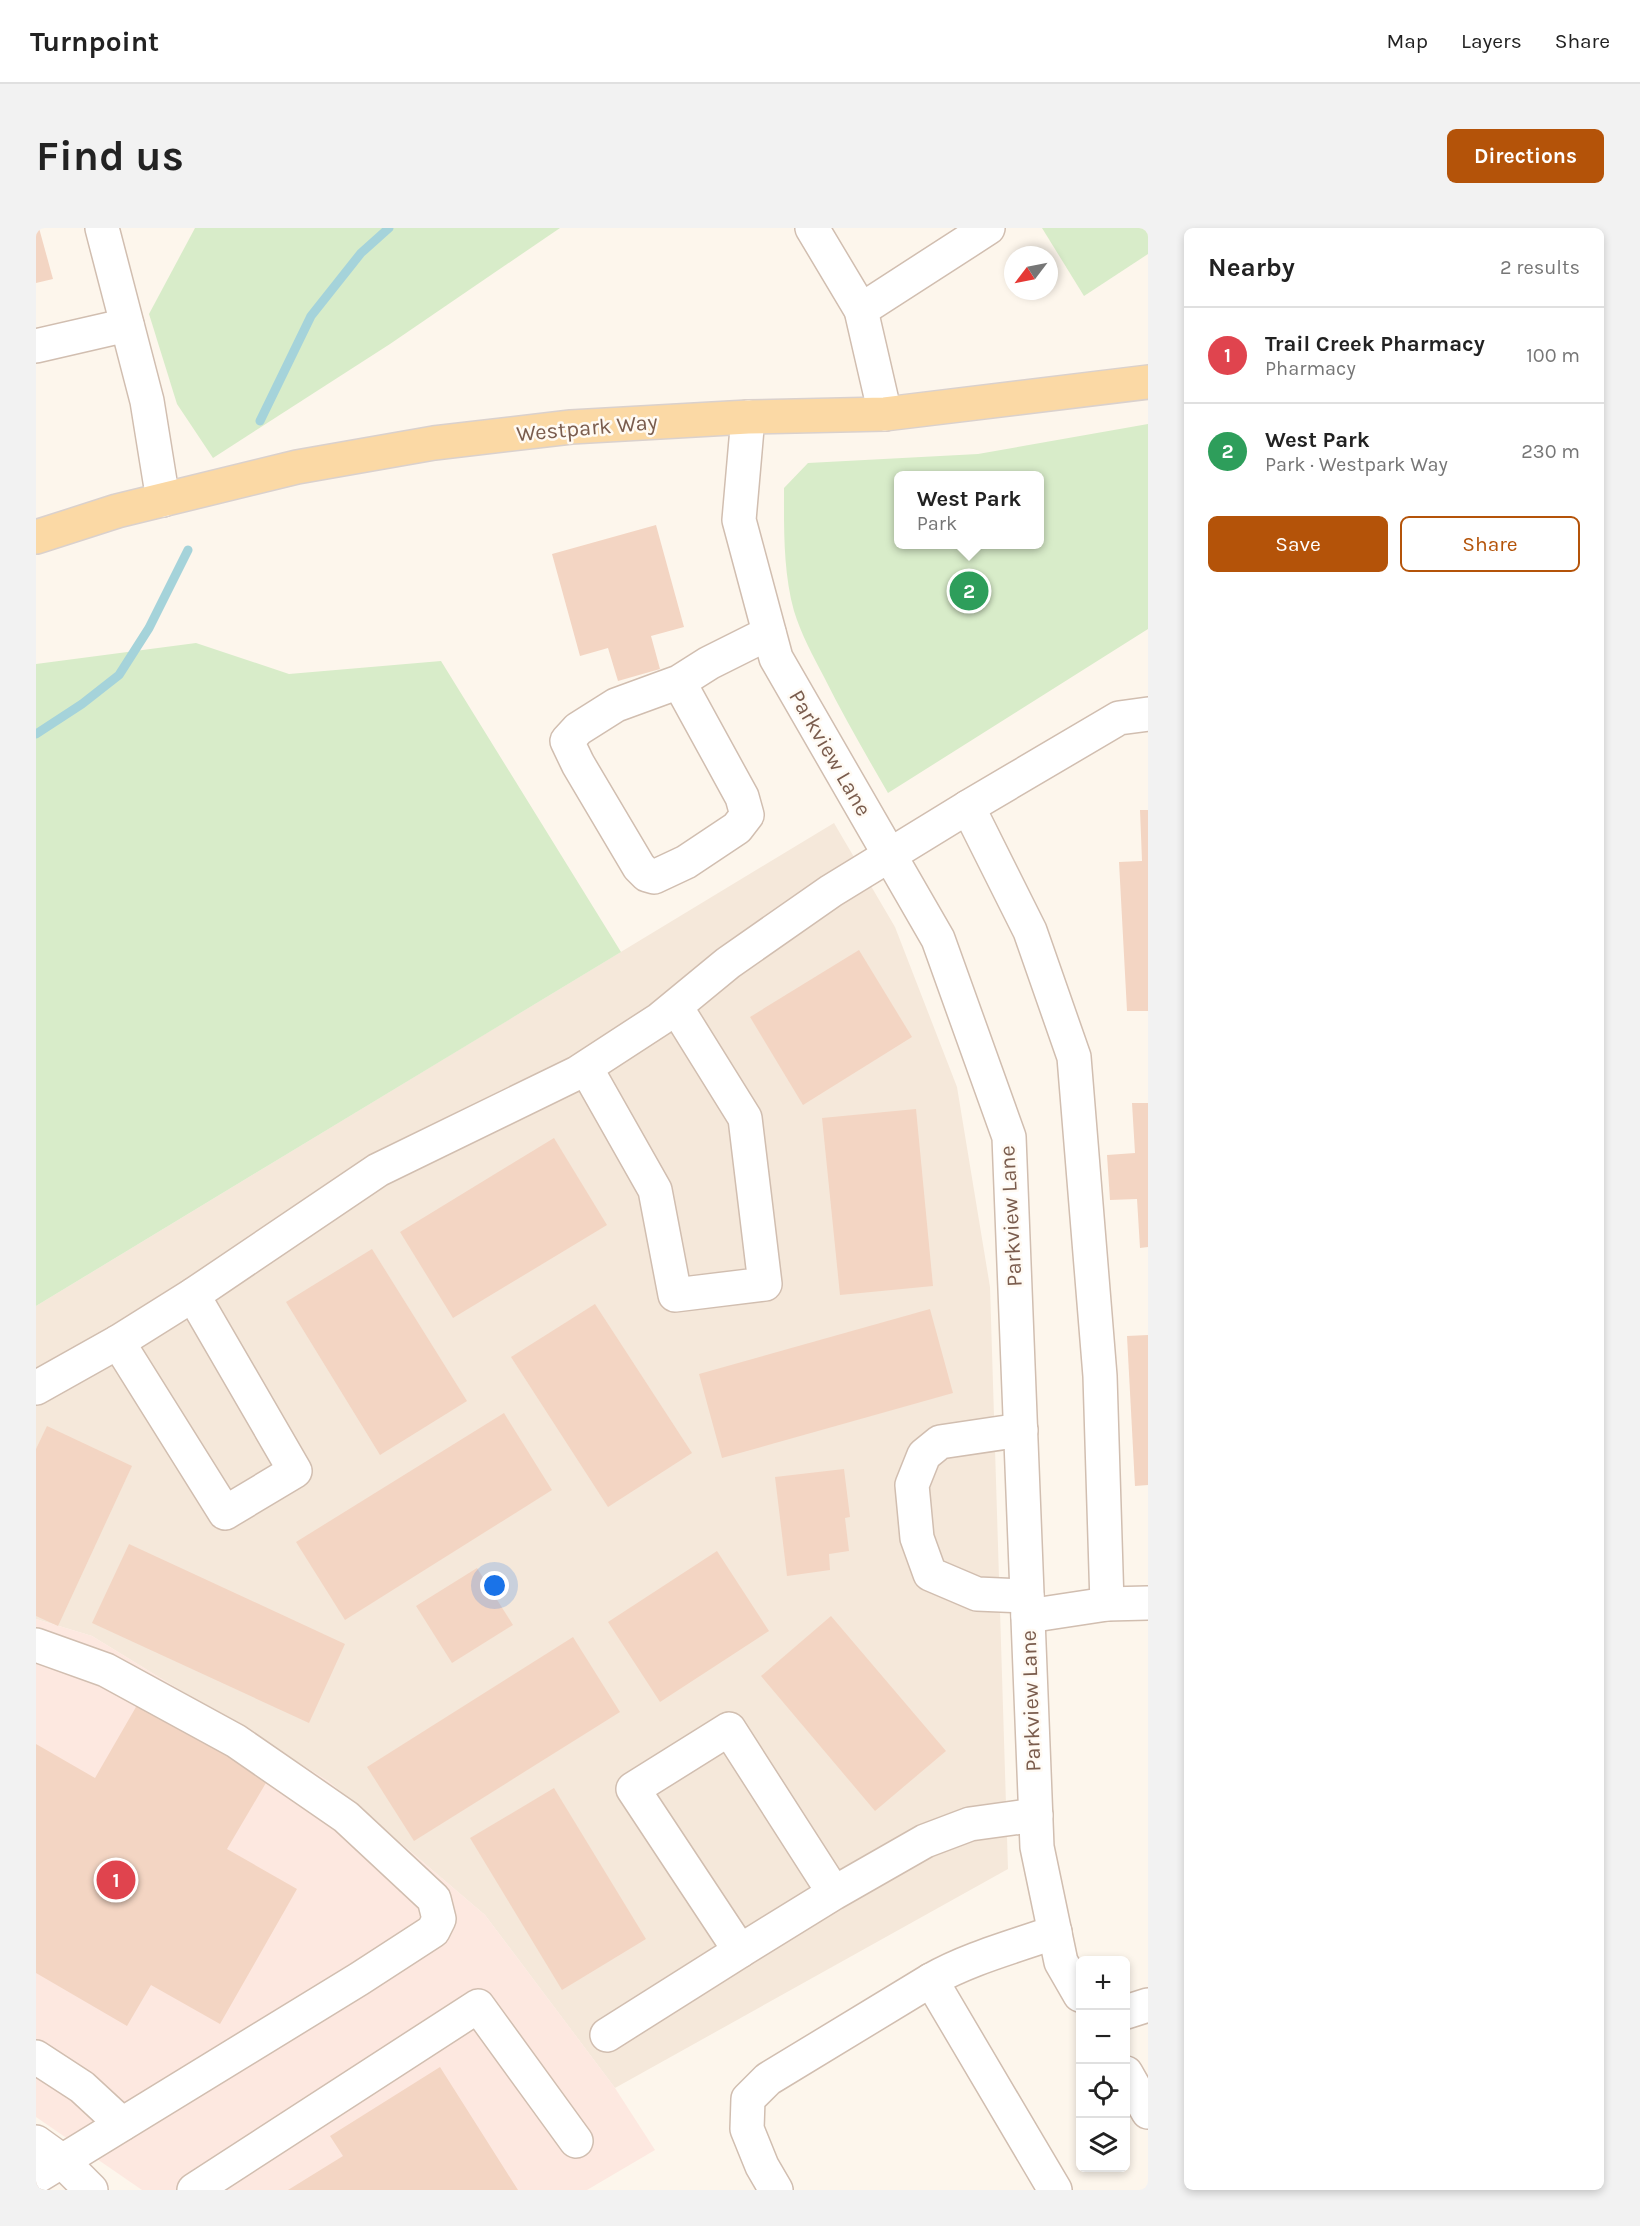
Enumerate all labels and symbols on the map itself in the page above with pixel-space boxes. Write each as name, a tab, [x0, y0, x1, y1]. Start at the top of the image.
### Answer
north arrow	[1004, 246, 1058, 300]
street label: Westpark Way	[515, 409, 659, 447]
pin: 2	[950, 568, 988, 614]
street label: Parkview Lane	[783, 685, 877, 821]
street label: Parkview Lane	[994, 1145, 1028, 1287]
your location	[480, 1571, 509, 1600]
street label: Parkview Lane	[1016, 1630, 1046, 1772]
pin: 1	[96, 1858, 136, 1902]

